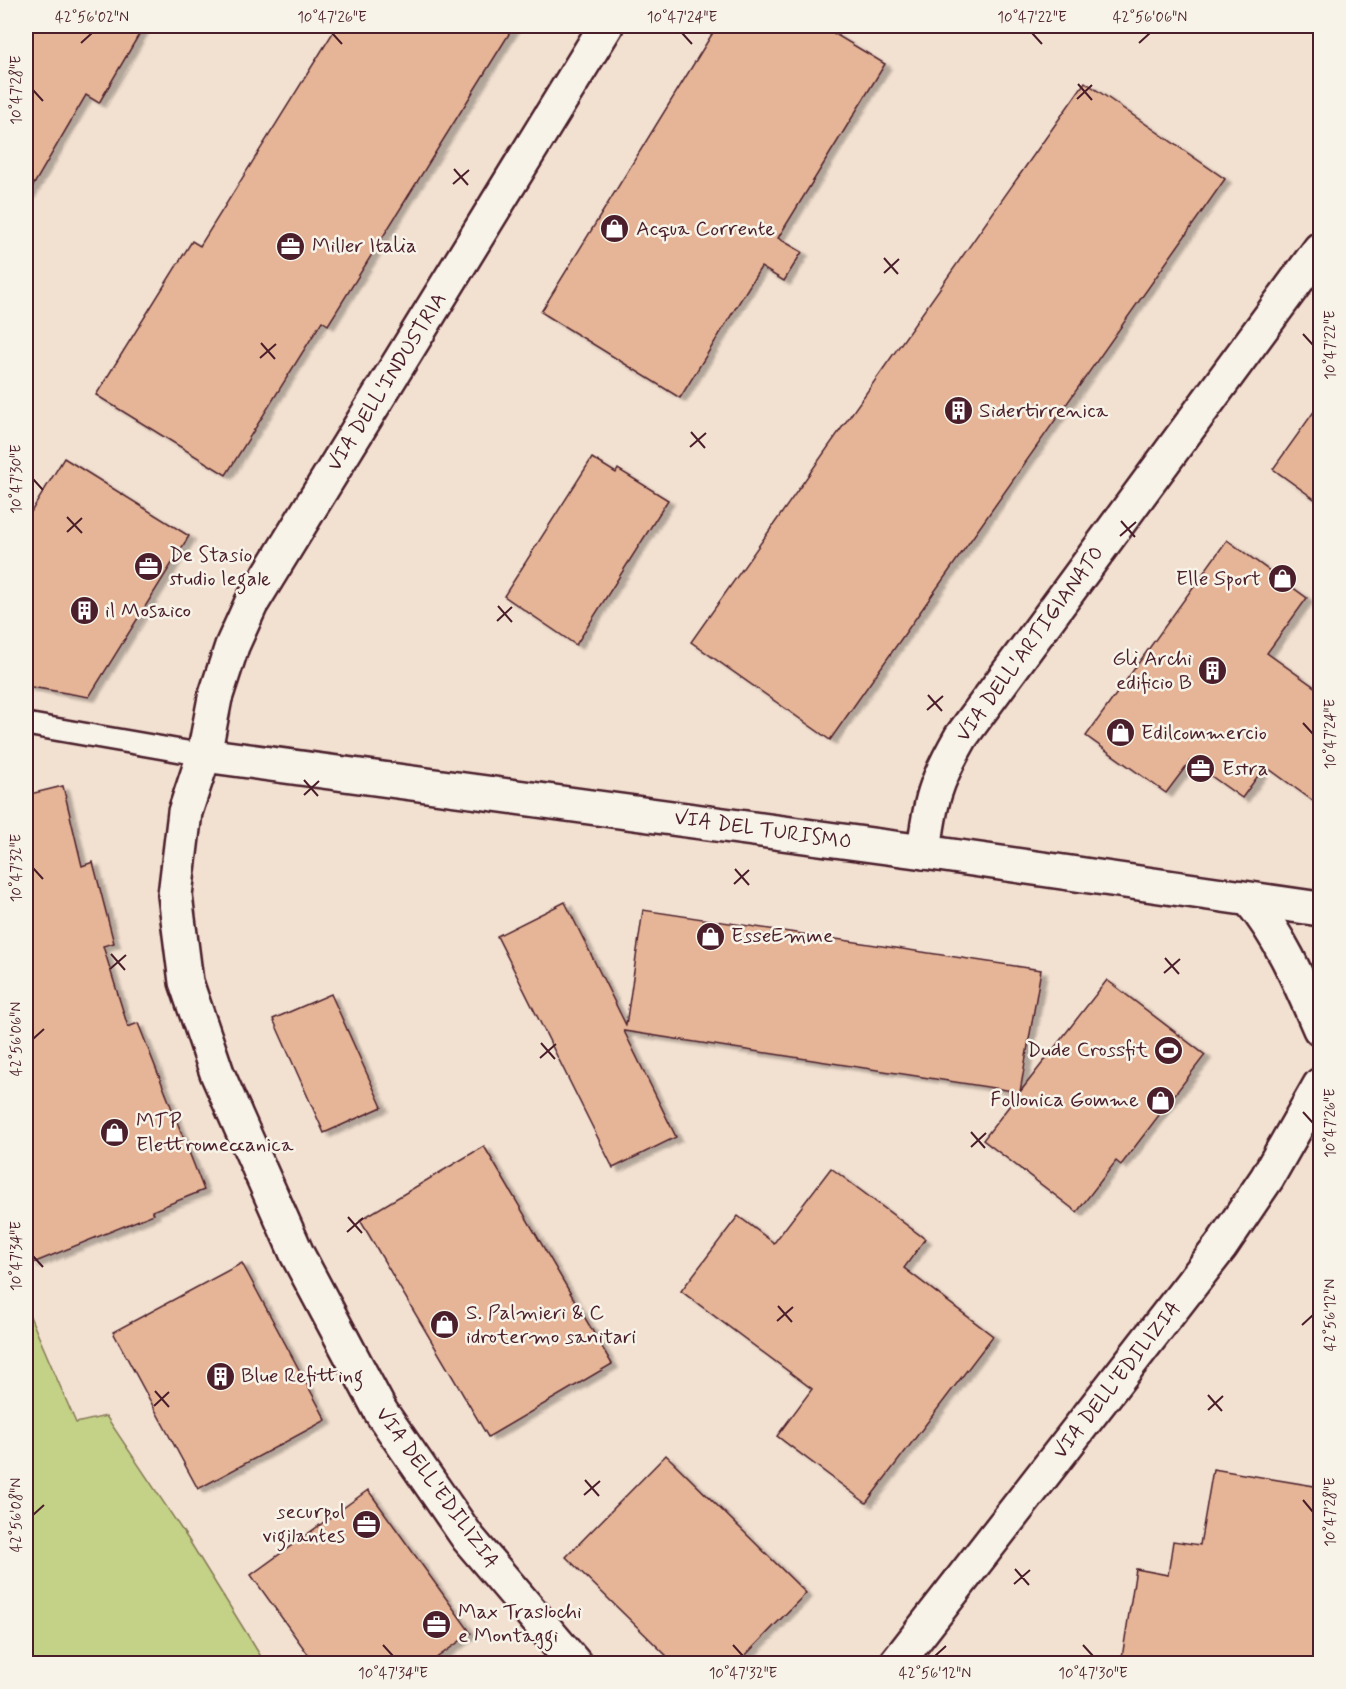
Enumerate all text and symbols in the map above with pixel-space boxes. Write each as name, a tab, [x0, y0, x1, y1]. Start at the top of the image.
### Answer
text: 42°56'02"N	[55, 8, 129, 28]
text: 10°47'26"E	[297, 8, 367, 28]
text: 10°47'24"E	[647, 8, 717, 28]
text: 10°47'22"E	[997, 8, 1067, 28]
text: 42°56'06"N	[1113, 8, 1187, 28]
text: 10°47'28"E	[7, 55, 27, 125]
shop icon: Acqua Corrente	[599, 213, 631, 245]
place label: Acqua Corrente	[636, 215, 775, 243]
office icon: Miller Italia	[275, 230, 307, 262]
place label: Miller Italia	[312, 232, 417, 260]
street label: VIA DELL'INDUSTRIA	[321, 287, 453, 477]
text: 10°47'22"E	[1321, 310, 1341, 380]
building icon: Sidertirrenica	[942, 395, 974, 427]
place label: Sidertirrenica	[979, 397, 1109, 425]
text: 10°47'30"E	[7, 444, 27, 514]
street label: VIA DELL'ARTIGIANATO	[949, 540, 1111, 748]
place label: De Stasio studio legale	[169, 541, 271, 595]
office icon: De Stasio studio legale	[132, 551, 164, 583]
shop icon: Elle Sport	[1266, 563, 1298, 595]
place label: Elle Sport	[1176, 565, 1261, 593]
building icon: il Mosaico	[68, 595, 100, 627]
place label: il Mosaico	[105, 597, 191, 625]
place label: Gli Archi edificio B	[1112, 645, 1192, 697]
building icon: Gli Archi edificio B	[1197, 655, 1229, 687]
text: 10°47'24"E	[1321, 699, 1341, 769]
shop icon: Edilcommercio	[1104, 717, 1136, 749]
place label: Edilcommercio	[1141, 719, 1267, 747]
office icon: Estra	[1185, 753, 1217, 785]
place label: Estra	[1222, 755, 1268, 783]
street label: VIA DEL TURISMO	[672, 804, 854, 856]
text: 10°47'32"E	[7, 833, 27, 902]
shop icon: EsseEmme	[694, 920, 726, 952]
place label: EsseEmme	[731, 922, 833, 950]
text: 42°56'06"N	[7, 1002, 27, 1076]
sports icon: Dude Crossfit	[1153, 1034, 1185, 1066]
place label: Dude Crossfit	[1027, 1036, 1149, 1064]
shop icon: Follonica Gomme	[1144, 1084, 1176, 1116]
place label: Follonica Gomme	[990, 1086, 1139, 1114]
text: 10°47'26"E	[1321, 1088, 1341, 1158]
place label: MTP Elettromeccanica	[136, 1107, 294, 1159]
shop icon: MTP Elettromeccanica	[99, 1117, 131, 1149]
text: 10°47'34"E	[7, 1221, 27, 1291]
text: 42°56'12"N	[1321, 1279, 1341, 1351]
street label: VIA DELL'EDILIZIA	[1046, 1295, 1188, 1465]
place label: S. Palmieri & C idrotermo sanitari	[466, 1299, 636, 1351]
shop icon: S. Palmieri & C idrotermo sanitari	[429, 1309, 461, 1341]
building icon: Blue Refitting	[204, 1360, 236, 1392]
place label: Blue Refitting	[241, 1362, 363, 1392]
street label: VIA DELL'EDILIZIA	[369, 1402, 505, 1574]
text: 10°47'28"E	[1321, 1477, 1341, 1547]
text: 42°56'08"N	[7, 1478, 27, 1552]
place label: securpol vigilantes	[262, 1498, 345, 1552]
office icon: securpol vigilantes	[350, 1508, 382, 1540]
place label: Max Traslochi e Montaggi	[458, 1598, 582, 1652]
office icon: Max Traslochi e Montaggi	[421, 1608, 453, 1640]
text: 10°47'34"E	[358, 1664, 428, 1684]
text: 10°47'32"E	[709, 1664, 778, 1684]
text: 42°56'12"N	[899, 1664, 971, 1684]
text: 10°47'30"E	[1058, 1664, 1128, 1684]

